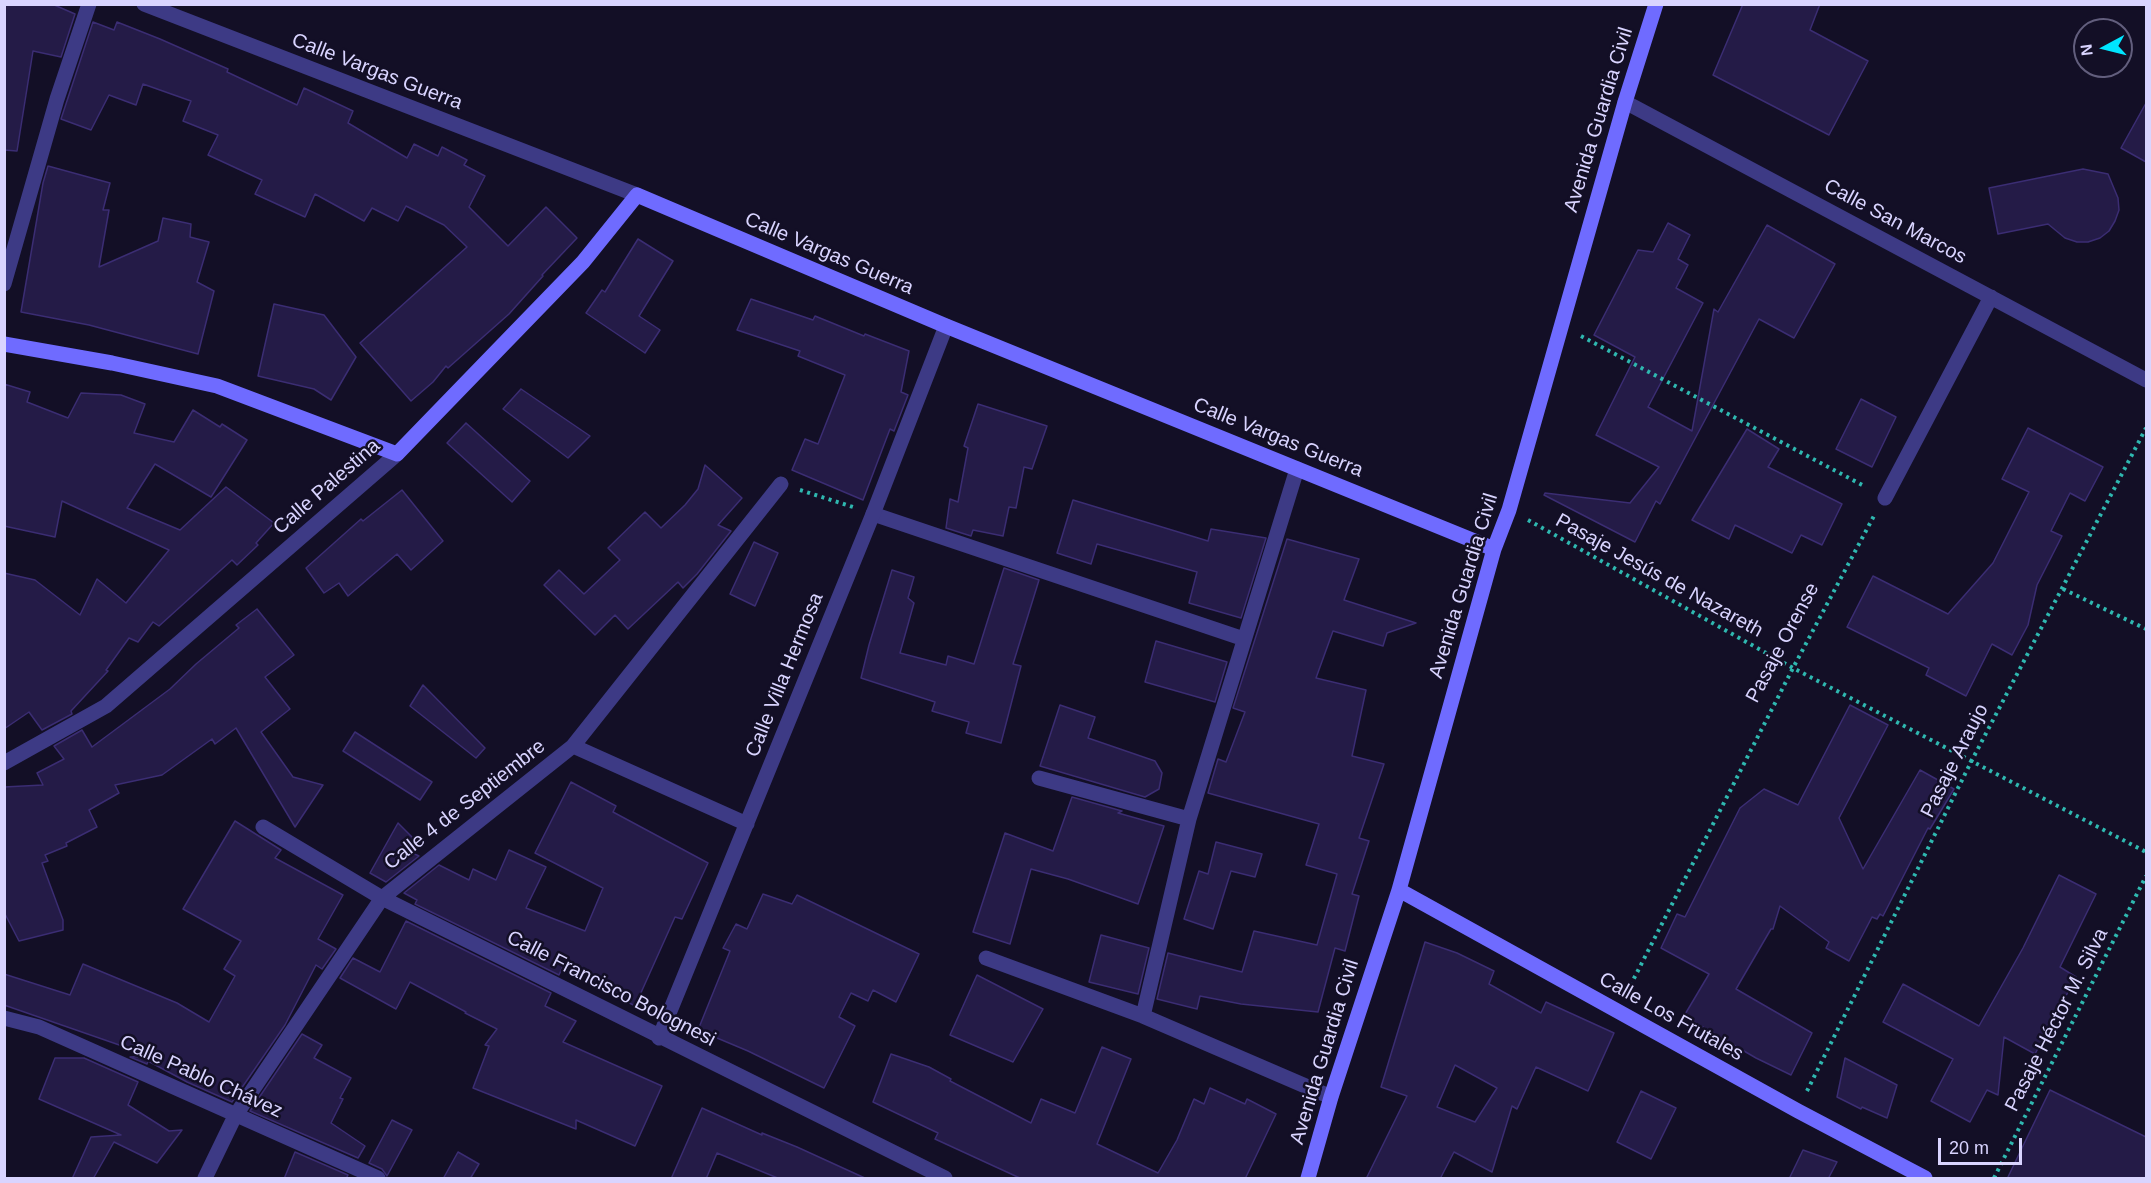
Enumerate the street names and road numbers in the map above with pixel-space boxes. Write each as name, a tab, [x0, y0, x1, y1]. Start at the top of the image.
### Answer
street label: Avenida Guardia Civil	[1559, 25, 1639, 215]
street label: Calle Vargas Guerra	[288, 28, 466, 116]
street label: Calle San Marcos	[1820, 174, 1970, 270]
street label: Calle Vargas Guerra	[741, 208, 917, 300]
street label: Calle Vargas Guerra	[1190, 393, 1366, 483]
street label: Calle Palestina	[269, 434, 385, 540]
street label: Avenida Guardia Civil	[1424, 491, 1504, 681]
street label: Pasaje Jesús de Nazareth	[1551, 509, 1767, 643]
street label: Pasaje Orense	[1741, 579, 1825, 707]
street label: Calle Villa Hermosa	[741, 589, 829, 761]
street label: Pasaje Araujo	[1916, 700, 1994, 822]
street label: Calle 4 de Septiembre	[380, 735, 550, 875]
street label: Pasaje Héctor M. Silva	[2000, 924, 2114, 1116]
street label: Calle Francisco Bolognesi	[503, 926, 719, 1052]
street label: Avenida Guardia Civil	[1285, 957, 1365, 1147]
street label: Calle Los Frutales	[1595, 967, 1747, 1067]
street label: Calle Pablo Chávez	[116, 1030, 286, 1124]

